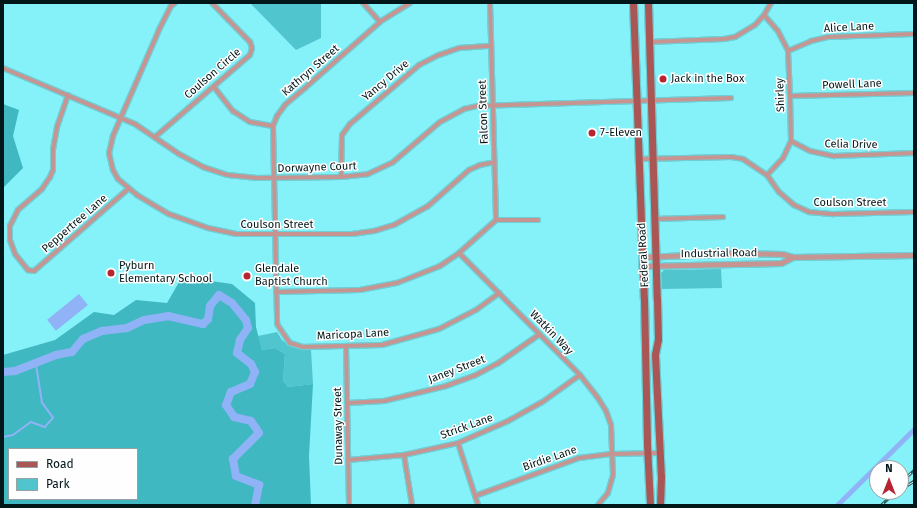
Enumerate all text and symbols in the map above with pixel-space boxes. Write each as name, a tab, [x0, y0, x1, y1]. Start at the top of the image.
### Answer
street label: Alice Lane	[824, 20, 874, 36]
street label: Kathryn Street	[280, 43, 342, 99]
street label: Coulson Circle	[182, 46, 244, 102]
street label: Yancy Drive	[360, 58, 412, 104]
place label: Jack in the Box	[671, 72, 744, 86]
marker: Jack in the Box	[658, 74, 668, 84]
street label: Powell Lane	[822, 77, 882, 93]
street label: Shirley	[774, 78, 788, 112]
street label: Falcon Street	[476, 80, 492, 144]
place label: 7-Eleven	[600, 126, 642, 140]
marker: 7-Eleven	[587, 128, 597, 138]
street label: Celia Drive	[824, 138, 878, 152]
street label: Dorwayne Court	[277, 160, 357, 176]
street label: Peppertree Lane	[40, 192, 110, 256]
street label: Coulson Street	[814, 196, 886, 210]
street label: Coulson Street	[241, 218, 313, 232]
street label: Federal Road	[636, 222, 652, 288]
street label: Industrial Road	[681, 247, 757, 261]
place label: Pyburn Elementary School	[119, 260, 212, 286]
place label: Glendale Baptist Church	[255, 263, 328, 289]
marker: Pyburn Elementary School	[106, 268, 116, 278]
marker: Glendale Baptist Church	[242, 271, 252, 281]
street label: Watkin Way	[527, 308, 575, 358]
street label: Maricopa Lane	[316, 327, 390, 343]
street label: Janey Street	[427, 353, 487, 387]
street label: Dunaway Street	[332, 387, 346, 465]
street label: Strick Lane	[439, 411, 495, 443]
street label: Birdie Lane	[521, 444, 579, 474]
legend	[8, 448, 138, 500]
text: Road	[46, 457, 74, 471]
north arrow	[869, 460, 909, 500]
text: N	[885, 462, 893, 475]
text: Park	[46, 477, 70, 491]

